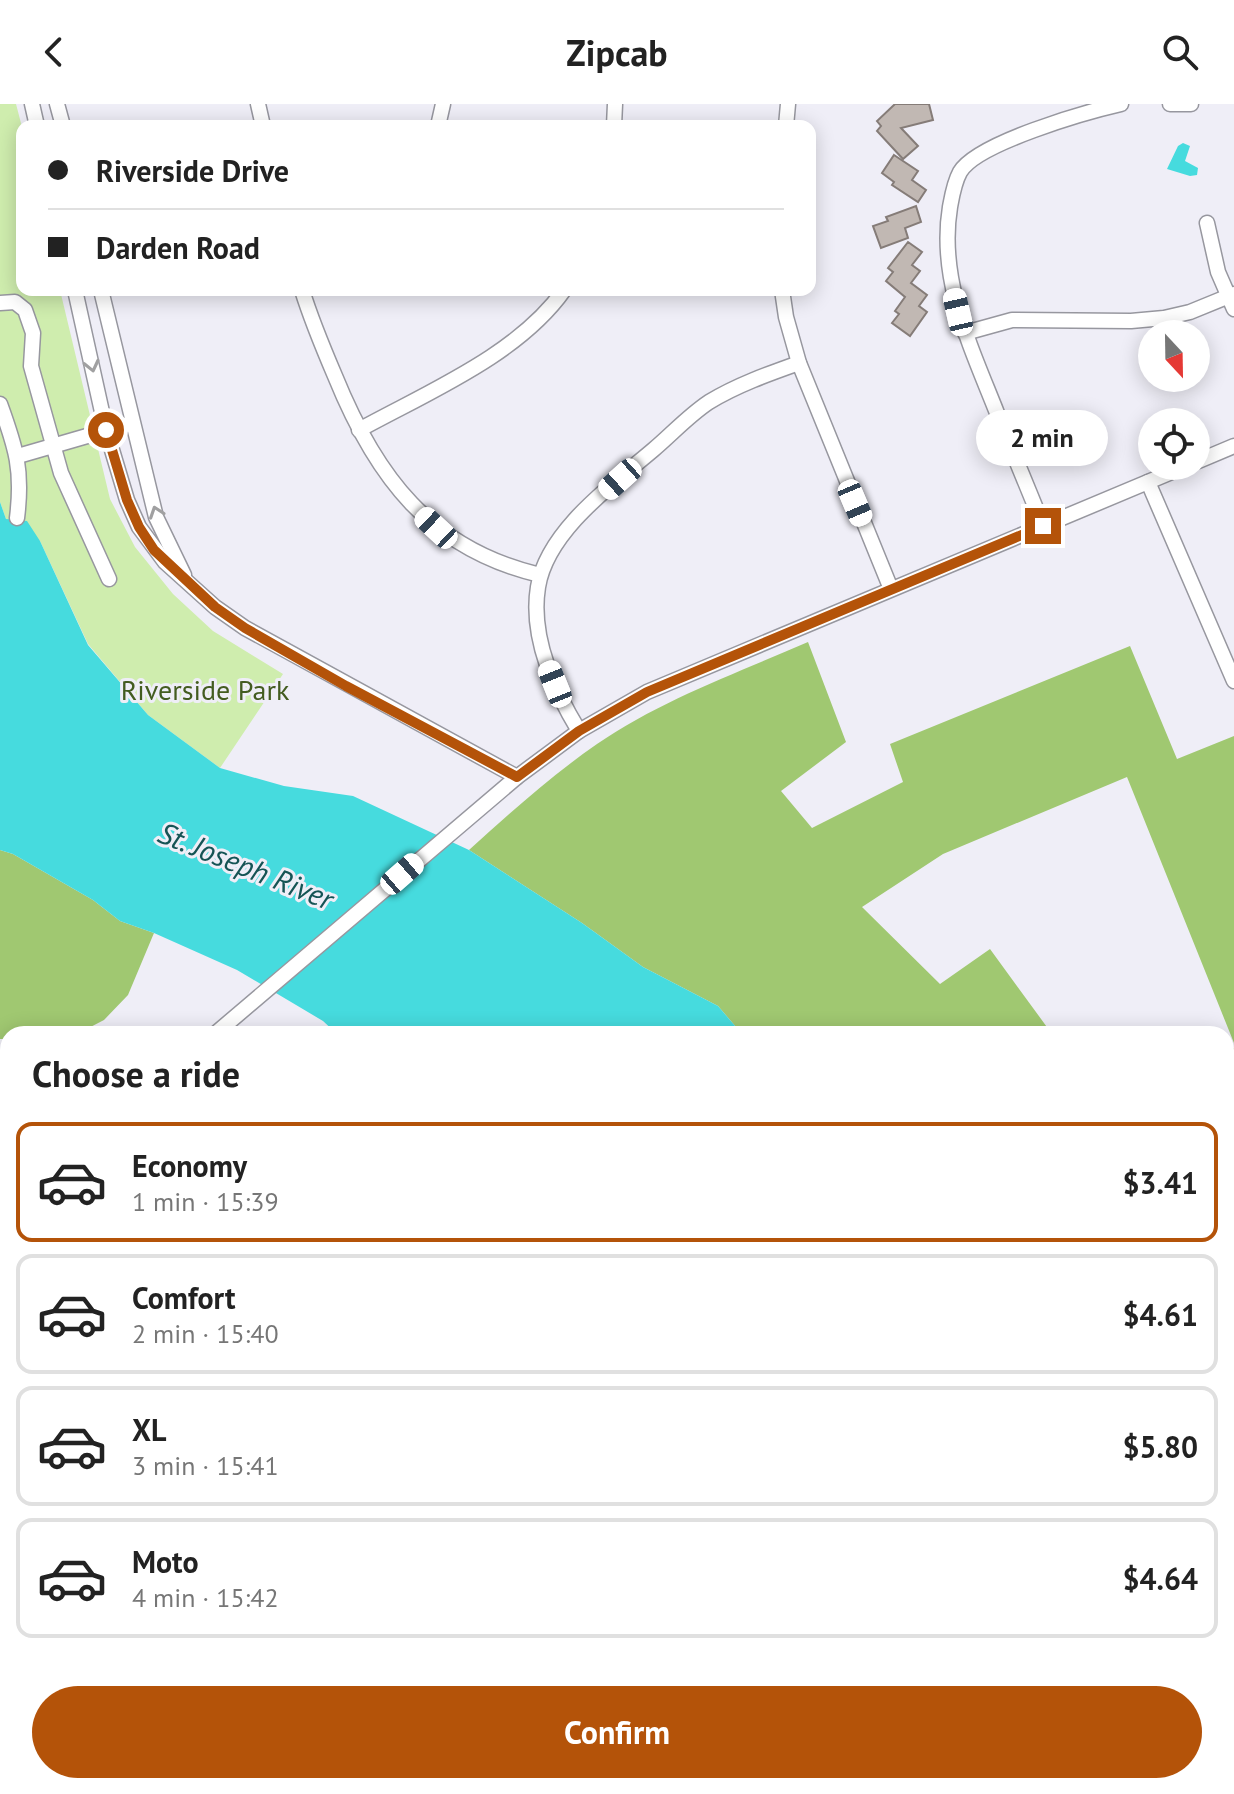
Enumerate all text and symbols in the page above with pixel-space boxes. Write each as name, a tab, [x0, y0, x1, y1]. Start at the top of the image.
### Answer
text: Zipcab	[566, 29, 668, 76]
icon: back	[32, 30, 76, 74]
icon: search	[1158, 30, 1202, 74]
text: Riverside Drive	[96, 151, 289, 190]
text: Darden Road	[96, 228, 260, 267]
car	[941, 286, 975, 338]
north arrow	[1138, 320, 1210, 392]
map controls	[1138, 320, 1210, 480]
one-way arrow	[83, 359, 100, 372]
button: locate	[1138, 408, 1210, 480]
callout: 2 min	[977, 410, 1109, 466]
route start	[88, 412, 124, 448]
text: 2 min	[1010, 421, 1074, 454]
car	[594, 454, 646, 504]
car	[835, 476, 875, 530]
car	[410, 503, 462, 553]
one-way arrow	[149, 506, 165, 520]
route end	[1025, 508, 1061, 544]
car	[535, 657, 575, 711]
park label: Riverside Park	[121, 671, 290, 708]
water label: St. Joseph River	[153, 812, 341, 919]
car	[376, 849, 428, 899]
text: Choose a ride	[32, 1050, 240, 1097]
icon: car	[36, 1146, 108, 1218]
text: Economy	[132, 1146, 247, 1185]
text: $3.41	[1123, 1163, 1198, 1202]
text: 1 min · 15:39	[132, 1185, 279, 1218]
icon: car	[36, 1278, 108, 1350]
text: Comfort	[132, 1278, 235, 1317]
text: $4.61	[1123, 1295, 1198, 1334]
text: 2 min · 15:40	[132, 1317, 279, 1350]
icon: car	[36, 1410, 108, 1482]
text: XL	[132, 1410, 166, 1449]
text: $5.80	[1123, 1427, 1198, 1466]
text: 3 min · 15:41	[132, 1449, 279, 1482]
icon: car	[36, 1542, 108, 1614]
text: Moto	[132, 1542, 199, 1581]
text: $4.64	[1123, 1559, 1198, 1598]
text: 4 min · 15:42	[132, 1581, 279, 1614]
button: Confirm	[32, 1686, 1202, 1778]

